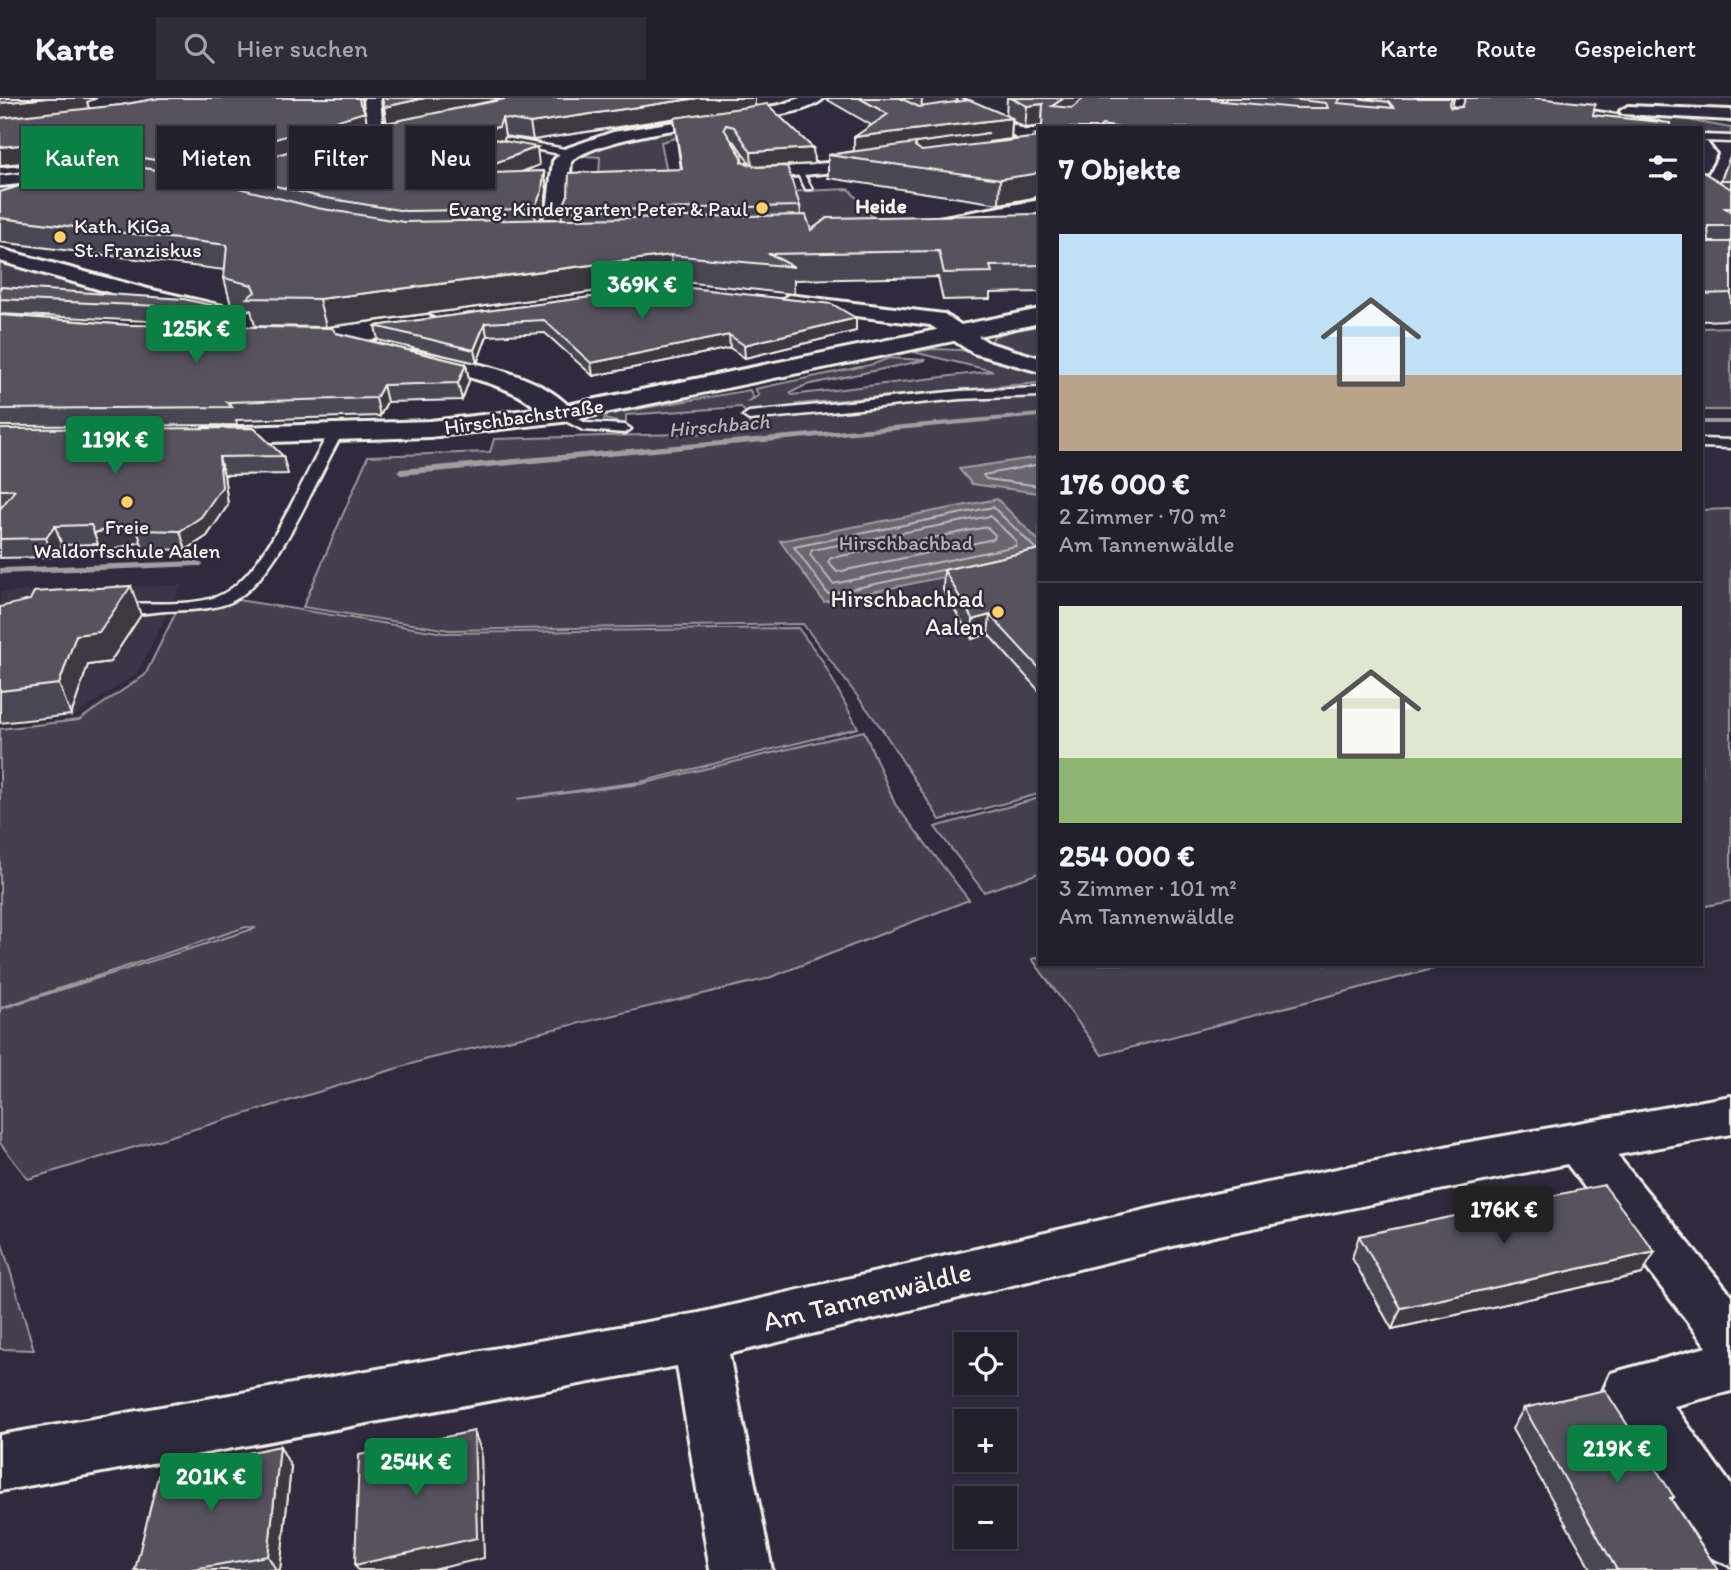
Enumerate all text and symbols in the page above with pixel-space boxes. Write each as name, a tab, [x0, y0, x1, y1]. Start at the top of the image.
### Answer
search box	[156, 17, 646, 80]
text: Karte	[35, 29, 114, 68]
icon: search	[180, 29, 218, 67]
text: Hier suchen	[236, 32, 368, 64]
text: Karte	[1380, 34, 1438, 63]
text: Route	[1476, 34, 1536, 63]
text: Gespeichert	[1574, 34, 1696, 63]
chip: Kaufen	[21, 126, 143, 189]
chip: Mieten	[157, 126, 275, 189]
chip: Filter	[289, 126, 392, 189]
chip: Neu	[406, 126, 495, 189]
icon: filters	[1644, 149, 1682, 187]
text: 7 Objekte	[1059, 150, 1181, 187]
district label: Heide	[855, 193, 907, 218]
place label: Evang. Kindergarten Peter & Paul	[448, 196, 748, 221]
marker: Evang. Kindergarten Peter & Paul	[754, 200, 770, 216]
place label: Kath. KiGa St. Franziskus	[74, 213, 202, 262]
marker: Kath. KiGa St. Franziskus	[52, 229, 68, 245]
pin: 369K €	[585, 262, 699, 321]
text: 369K €	[607, 270, 677, 298]
icon: home	[1308, 279, 1434, 405]
pin: 125K €	[139, 306, 253, 365]
text: 125K €	[162, 314, 230, 342]
street label: Hirschbachstraße	[443, 392, 605, 440]
water label: Hirschbach	[668, 408, 771, 442]
pin: 119K €	[58, 416, 172, 476]
text: 119K €	[82, 425, 148, 453]
text: 176 000 €	[1059, 465, 1190, 502]
marker: Freie Waldorfschule Aalen	[119, 494, 135, 510]
text: 2 Zimmer · 70 m²	[1059, 502, 1226, 530]
place label: Freie Waldorfschule Aalen	[34, 514, 221, 563]
park label: Hirschbachbad	[839, 530, 974, 555]
text: Am Tannenwäldle	[1059, 530, 1234, 558]
place label: Hirschbachbad Aalen	[830, 584, 984, 641]
marker: Hirschbachbad Aalen	[990, 604, 1006, 620]
icon: home	[1308, 651, 1434, 777]
text: 254 000 €	[1059, 837, 1195, 874]
text: 3 Zimmer · 101 m²	[1059, 874, 1237, 902]
text: Am Tannenwäldle	[1059, 902, 1234, 930]
pin: 176K €	[1447, 1186, 1561, 1246]
text: 176K €	[1470, 1195, 1538, 1223]
street label: Am Tannenwäldle	[759, 1254, 975, 1338]
map controls	[954, 1332, 1017, 1549]
button: locate	[954, 1332, 1017, 1395]
button: +	[954, 1409, 1017, 1472]
pin: 219K €	[1560, 1426, 1674, 1485]
text: 219K €	[1583, 1434, 1651, 1462]
pin: 254K €	[359, 1438, 473, 1498]
text: 254K €	[380, 1447, 452, 1475]
pin: 201K €	[154, 1454, 268, 1513]
text: 201K €	[176, 1462, 246, 1490]
button: −	[954, 1486, 1017, 1549]

